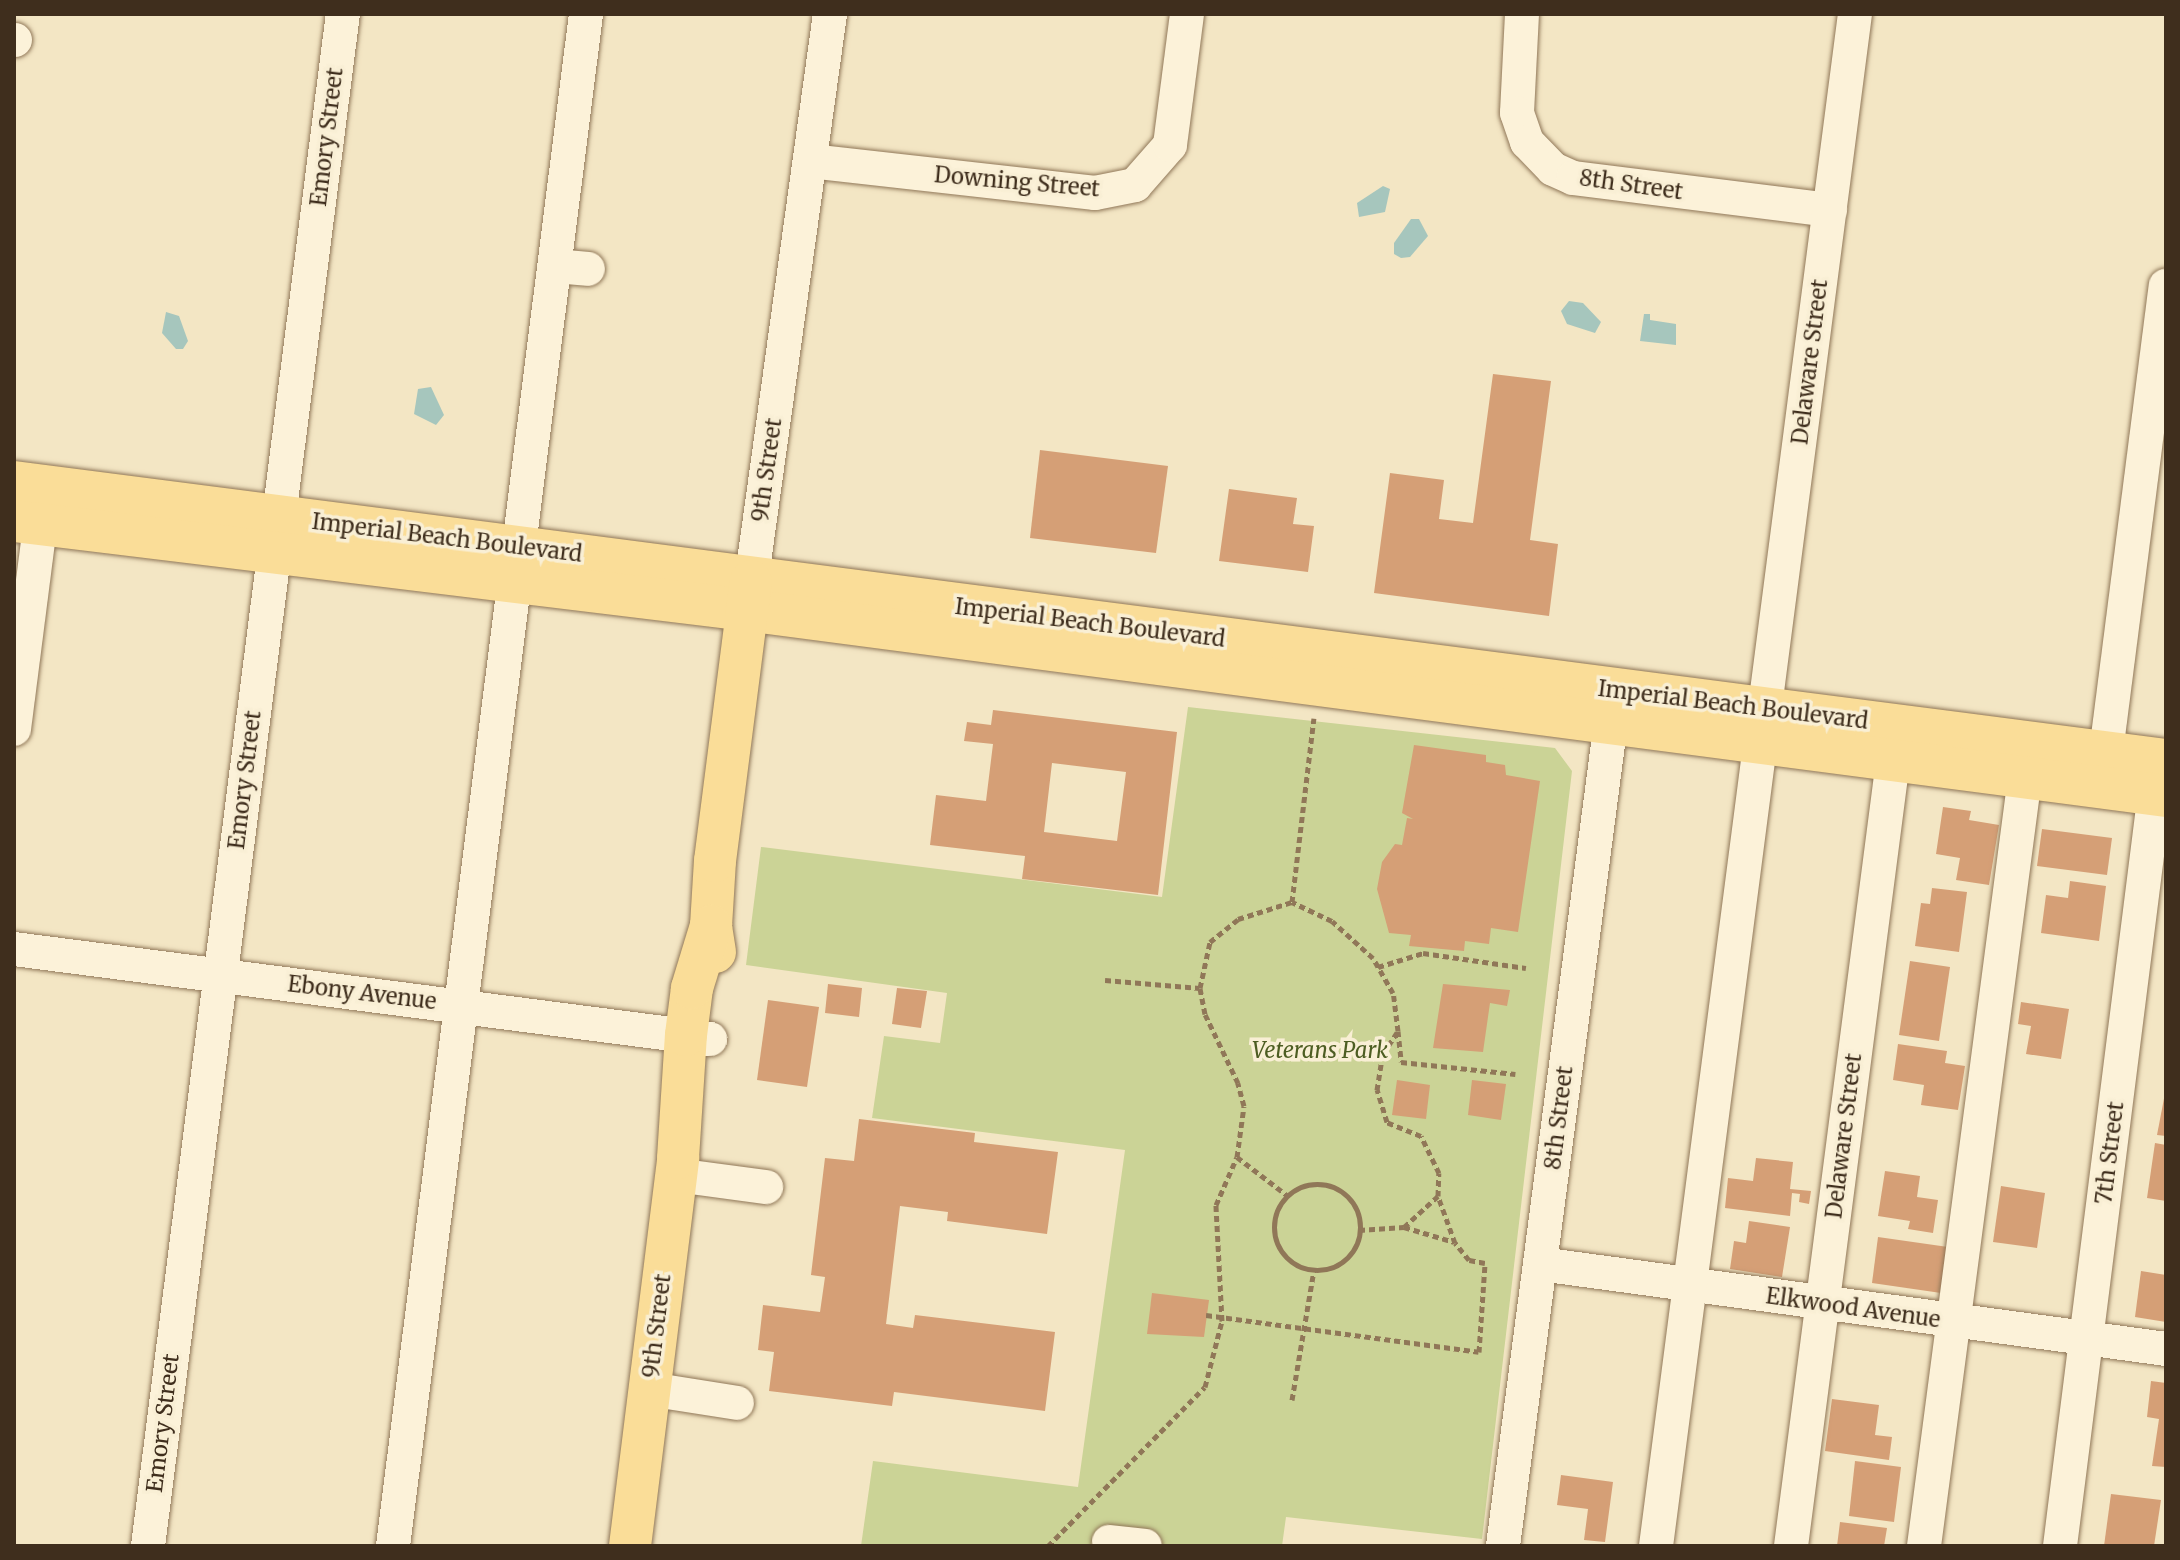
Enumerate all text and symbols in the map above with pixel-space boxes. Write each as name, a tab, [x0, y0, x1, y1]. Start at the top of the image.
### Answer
street label: Emory Street	[305, 66, 349, 208]
street label: Downing Street	[933, 162, 1101, 202]
street label: 8th Street	[1578, 165, 1684, 205]
street label: Delaware Street	[1787, 278, 1833, 446]
street label: 9th Street	[747, 416, 787, 524]
street label: Imperial Beach Boulevard	[310, 508, 584, 568]
street label: Imperial Beach Boulevard	[953, 593, 1227, 653]
street label: Imperial Beach Boulevard	[1596, 675, 1870, 735]
street label: Emory Street	[223, 709, 267, 851]
street label: Ebony Avenue	[286, 971, 438, 1015]
park label: Veterans Park	[1252, 1038, 1388, 1064]
street label: Delaware Street	[1821, 1052, 1867, 1220]
street label: 8th Street	[1540, 1065, 1578, 1171]
street label: 7th Street	[2091, 1100, 2129, 1206]
street label: 9th Street	[638, 1273, 676, 1379]
street label: Elkwood Avenue	[1764, 1283, 1942, 1333]
street label: Emory Street	[141, 1352, 185, 1494]

